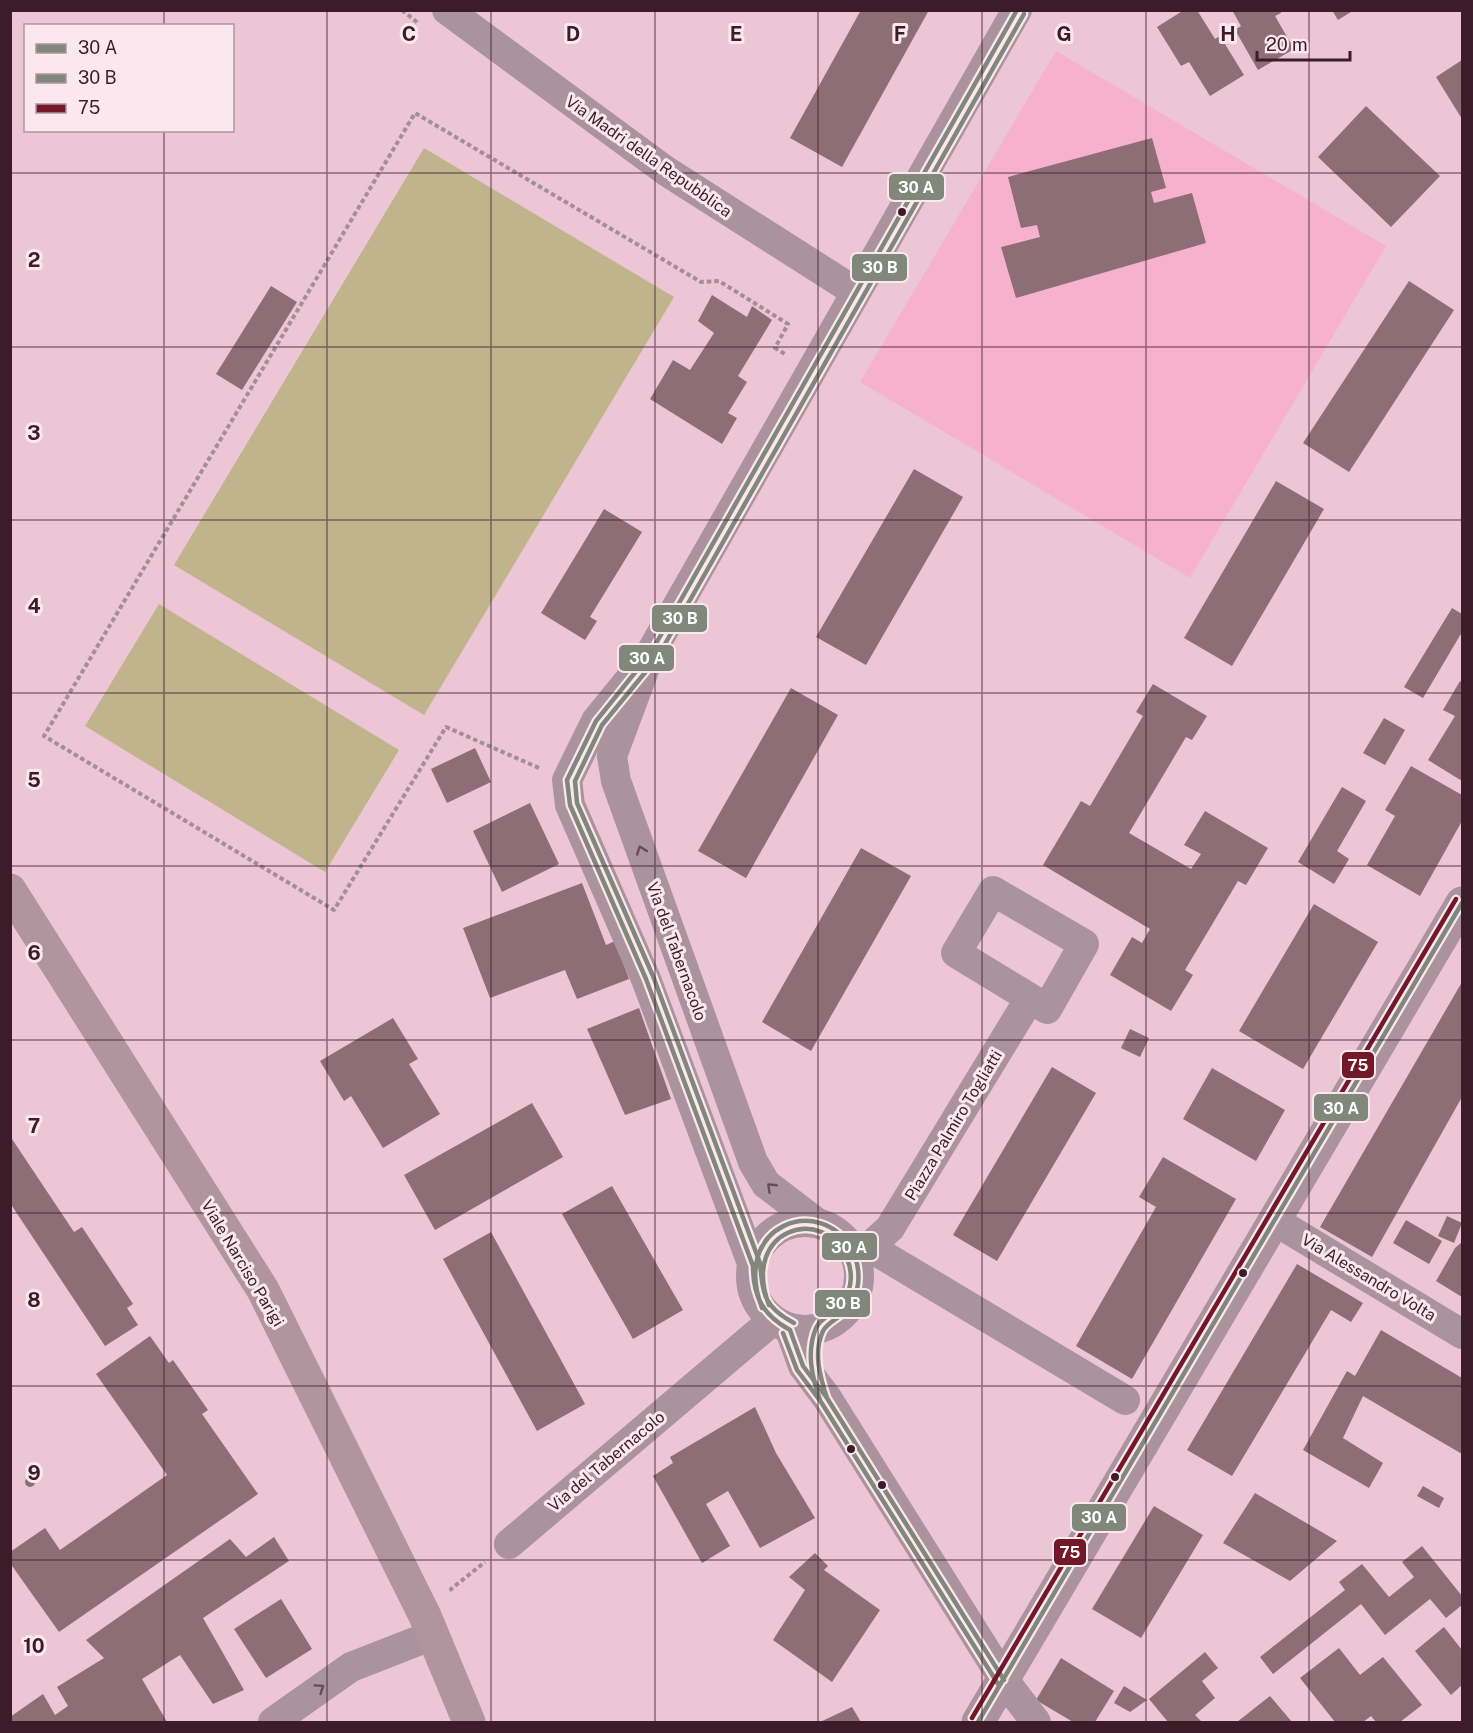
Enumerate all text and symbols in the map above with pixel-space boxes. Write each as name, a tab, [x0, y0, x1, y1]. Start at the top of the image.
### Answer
text: C	[402, 22, 416, 46]
text: D	[566, 22, 580, 46]
text: E	[730, 22, 742, 46]
text: F	[894, 22, 906, 46]
text: G	[1056, 22, 1072, 46]
text: H	[1220, 22, 1236, 46]
legend	[24, 24, 234, 132]
scale bar	[1257, 24, 1350, 62]
text: 20 m	[1266, 34, 1308, 55]
text: 30 A	[78, 37, 118, 58]
text: 30 B	[78, 67, 117, 88]
street label: Via Madri della Repubblica	[562, 92, 735, 221]
text: 75	[78, 97, 100, 118]
line badge: 30 A	[888, 173, 945, 201]
text: 30 A	[898, 178, 934, 197]
unlabelled marker	[896, 206, 908, 218]
text: 2	[28, 248, 40, 272]
line badge: 30 B	[851, 253, 908, 282]
text: 30 B	[862, 258, 898, 277]
text: 3	[27, 421, 41, 445]
text: 4	[27, 594, 41, 618]
line badge: 30 B	[651, 604, 708, 633]
text: 30 B	[662, 609, 698, 628]
line badge: 30 A	[618, 644, 675, 672]
text: 30 A	[629, 649, 665, 668]
text: 5	[27, 768, 41, 792]
one-way arrow	[635, 845, 648, 856]
street label: Via del Tabernacolo	[643, 879, 710, 1023]
text: 6	[27, 941, 41, 965]
street label: Piazza Palmiro Togliatti	[901, 1047, 1006, 1204]
line badge: 75	[1341, 1051, 1375, 1079]
text: 75	[1348, 1056, 1369, 1075]
line badge: 30 A	[1313, 1093, 1369, 1122]
text: 30 A	[1323, 1099, 1359, 1118]
text: 7	[28, 1114, 40, 1138]
one-way arrow	[767, 1183, 777, 1194]
street label: Viale Narciso Parigi	[197, 1197, 288, 1330]
street label: Via Alessandro Volta	[1298, 1230, 1439, 1325]
line badge: 30 A	[821, 1232, 878, 1261]
text: 30 A	[831, 1238, 867, 1257]
unlabelled marker	[1237, 1267, 1249, 1279]
text: 8	[27, 1288, 41, 1312]
line badge: 30 B	[814, 1289, 871, 1318]
text: 30 B	[825, 1294, 861, 1313]
street label: Via del Tabernacolo	[544, 1407, 668, 1516]
unlabelled marker	[845, 1443, 857, 1455]
text: 9	[27, 1461, 41, 1485]
unlabelled marker	[1109, 1471, 1121, 1483]
unlabelled marker	[876, 1479, 888, 1491]
line badge: 30 A	[1071, 1503, 1127, 1532]
text: 30 A	[1081, 1508, 1117, 1527]
line badge: 75	[1053, 1538, 1087, 1566]
text: 75	[1060, 1543, 1081, 1562]
text: 10	[23, 1634, 45, 1658]
one-way arrow	[313, 1684, 324, 1695]

